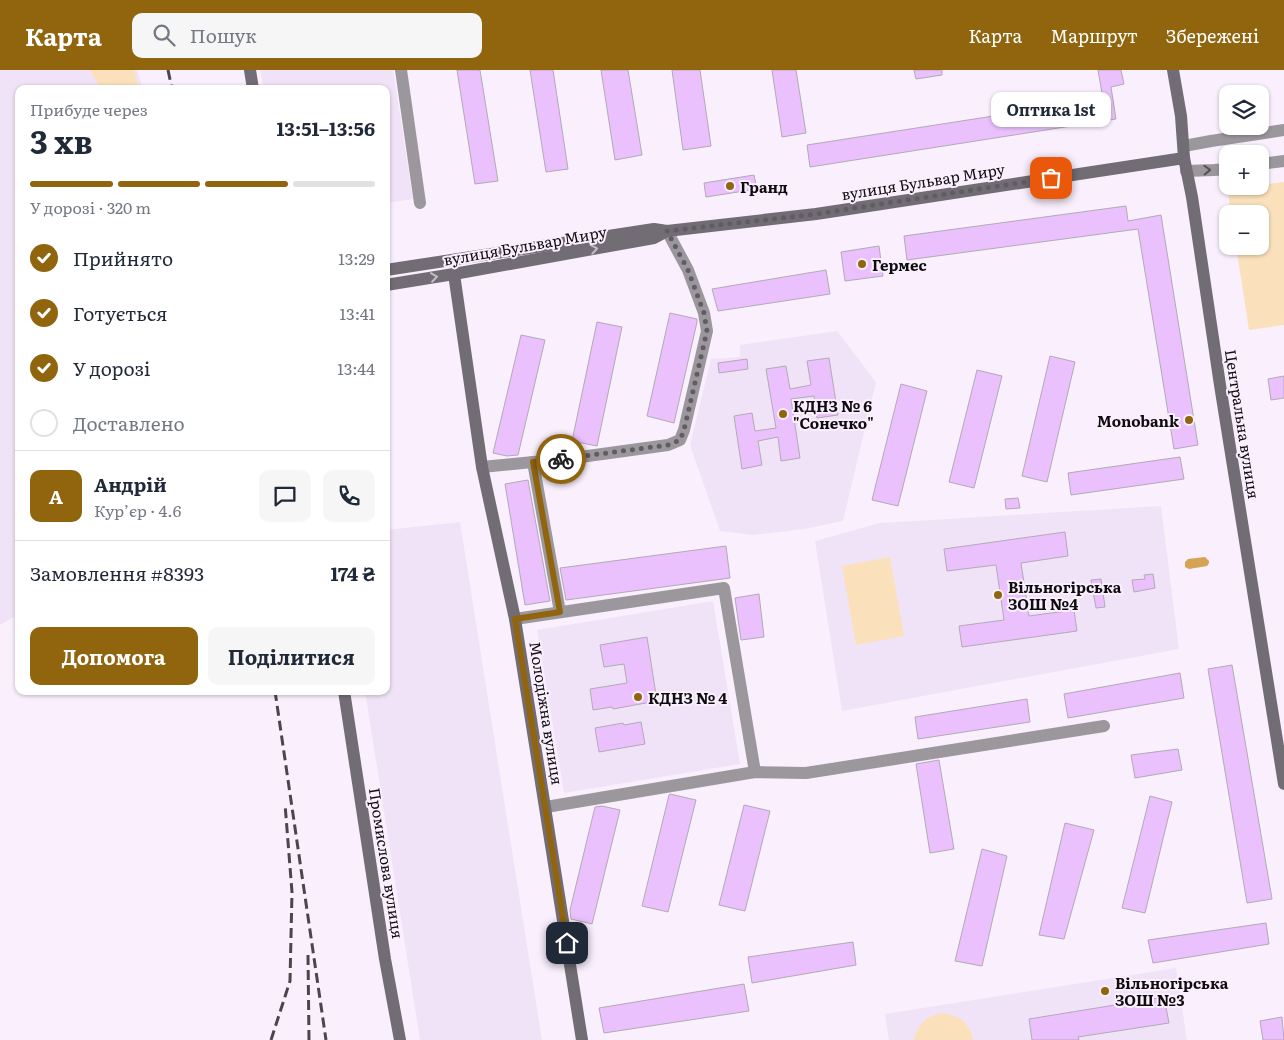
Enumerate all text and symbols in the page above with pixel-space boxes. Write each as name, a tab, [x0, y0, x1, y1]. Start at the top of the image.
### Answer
search box	[132, 13, 482, 58]
text: Карта	[25, 18, 102, 53]
icon: search	[150, 21, 178, 49]
text: Пошук	[190, 21, 257, 49]
text: Карта	[968, 22, 1022, 49]
text: Маршрут	[1050, 22, 1138, 49]
text: Збережені	[1166, 22, 1259, 49]
map controls	[1219, 85, 1269, 255]
button: layers	[1219, 85, 1269, 135]
callout: Оптика 1st	[991, 93, 1111, 128]
text: Прибуде через	[30, 97, 148, 121]
text: Оптика 1st	[1006, 97, 1096, 121]
text: 13:51–13:56	[276, 114, 375, 142]
text: 3 хв	[30, 116, 93, 164]
button: +	[1219, 145, 1269, 195]
street label: вулиця Бульвар Миру	[840, 157, 1007, 205]
pin	[1030, 157, 1072, 199]
icon: bag	[1037, 164, 1065, 192]
one-way arrow	[1203, 165, 1211, 176]
place label: Гранд	[740, 175, 788, 198]
marker: Гранд	[724, 180, 736, 192]
text: У дорозі · 320 m	[30, 195, 151, 219]
button: −	[1219, 205, 1269, 255]
street label: вулиця Бульвар Миру	[442, 219, 609, 271]
icon: check	[30, 244, 58, 272]
text: Прийнято	[73, 244, 173, 272]
one-way arrow	[590, 245, 599, 255]
text: 13:29	[338, 246, 375, 270]
place label: Гермес	[872, 253, 927, 276]
marker: Гермес	[856, 258, 868, 270]
one-way arrow	[431, 272, 439, 283]
icon: check	[30, 299, 58, 327]
text: Готується	[73, 299, 168, 327]
text: 13:41	[339, 301, 375, 325]
street label: Центральна вулиця	[1220, 348, 1266, 500]
icon: check	[30, 354, 58, 382]
text: У дорозі	[73, 354, 150, 382]
text: 13:44	[337, 356, 375, 380]
place label: КДНЗ № 6 "Сонечко"	[793, 394, 874, 434]
marker: КДНЗ № 6 "Сонечко"	[777, 408, 789, 420]
text: Доставлено	[73, 409, 185, 437]
place label: Monobank	[1097, 409, 1180, 432]
marker: Monobank	[1183, 414, 1195, 426]
courier	[536, 434, 586, 484]
icon: bike	[547, 445, 575, 473]
text: Андрій	[94, 470, 167, 498]
button: chat	[259, 470, 311, 522]
button: phone	[323, 470, 375, 522]
text: А	[49, 482, 63, 510]
text: Кур’єр · 4.6	[94, 498, 181, 522]
text: Замовлення #8393	[30, 559, 204, 587]
text: 174 ₴	[330, 559, 375, 587]
place label: Вільногірська ЗОШ №4	[1008, 575, 1122, 615]
marker: Вільногірська ЗОШ №4	[992, 589, 1004, 601]
button: Допомога	[30, 627, 198, 685]
button: Поділитися	[208, 627, 375, 685]
street label: Молодіжна вулиця	[524, 640, 570, 786]
place label: КДНЗ № 4	[648, 686, 727, 709]
marker: КДНЗ № 4	[632, 691, 644, 703]
street label: Промислова вулиця	[364, 786, 410, 940]
pin	[546, 922, 588, 964]
icon: home	[553, 929, 581, 957]
place label: Вільногірська ЗОШ №3	[1115, 971, 1229, 1011]
marker: Вільногірська ЗОШ №3	[1099, 985, 1111, 997]

